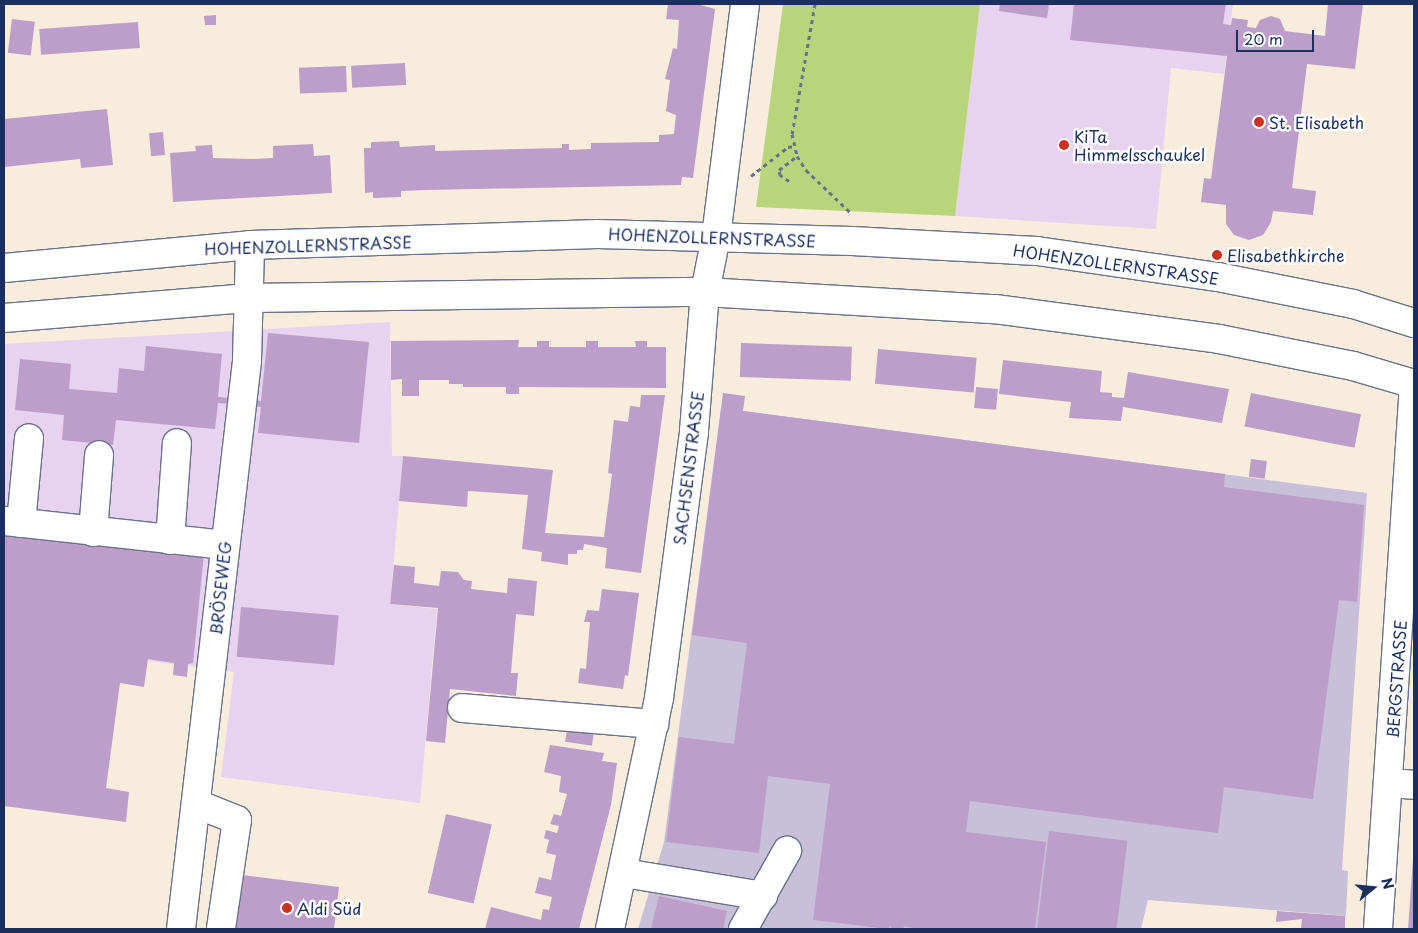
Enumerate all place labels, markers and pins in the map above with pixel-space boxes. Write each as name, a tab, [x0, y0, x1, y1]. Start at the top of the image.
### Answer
place label: St. Elisabeth	[1269, 112, 1365, 132]
marker: St. Elisabeth	[1253, 116, 1265, 128]
place label: KiTa Himmelsschaukel	[1074, 126, 1205, 164]
marker: KiTa Himmelsschaukel	[1058, 139, 1070, 151]
place label: Elisabethkirche	[1227, 245, 1344, 265]
marker: Elisabethkirche	[1211, 249, 1223, 261]
place label: Aldi Süd	[297, 898, 362, 918]
marker: Aldi Süd	[281, 902, 293, 914]

